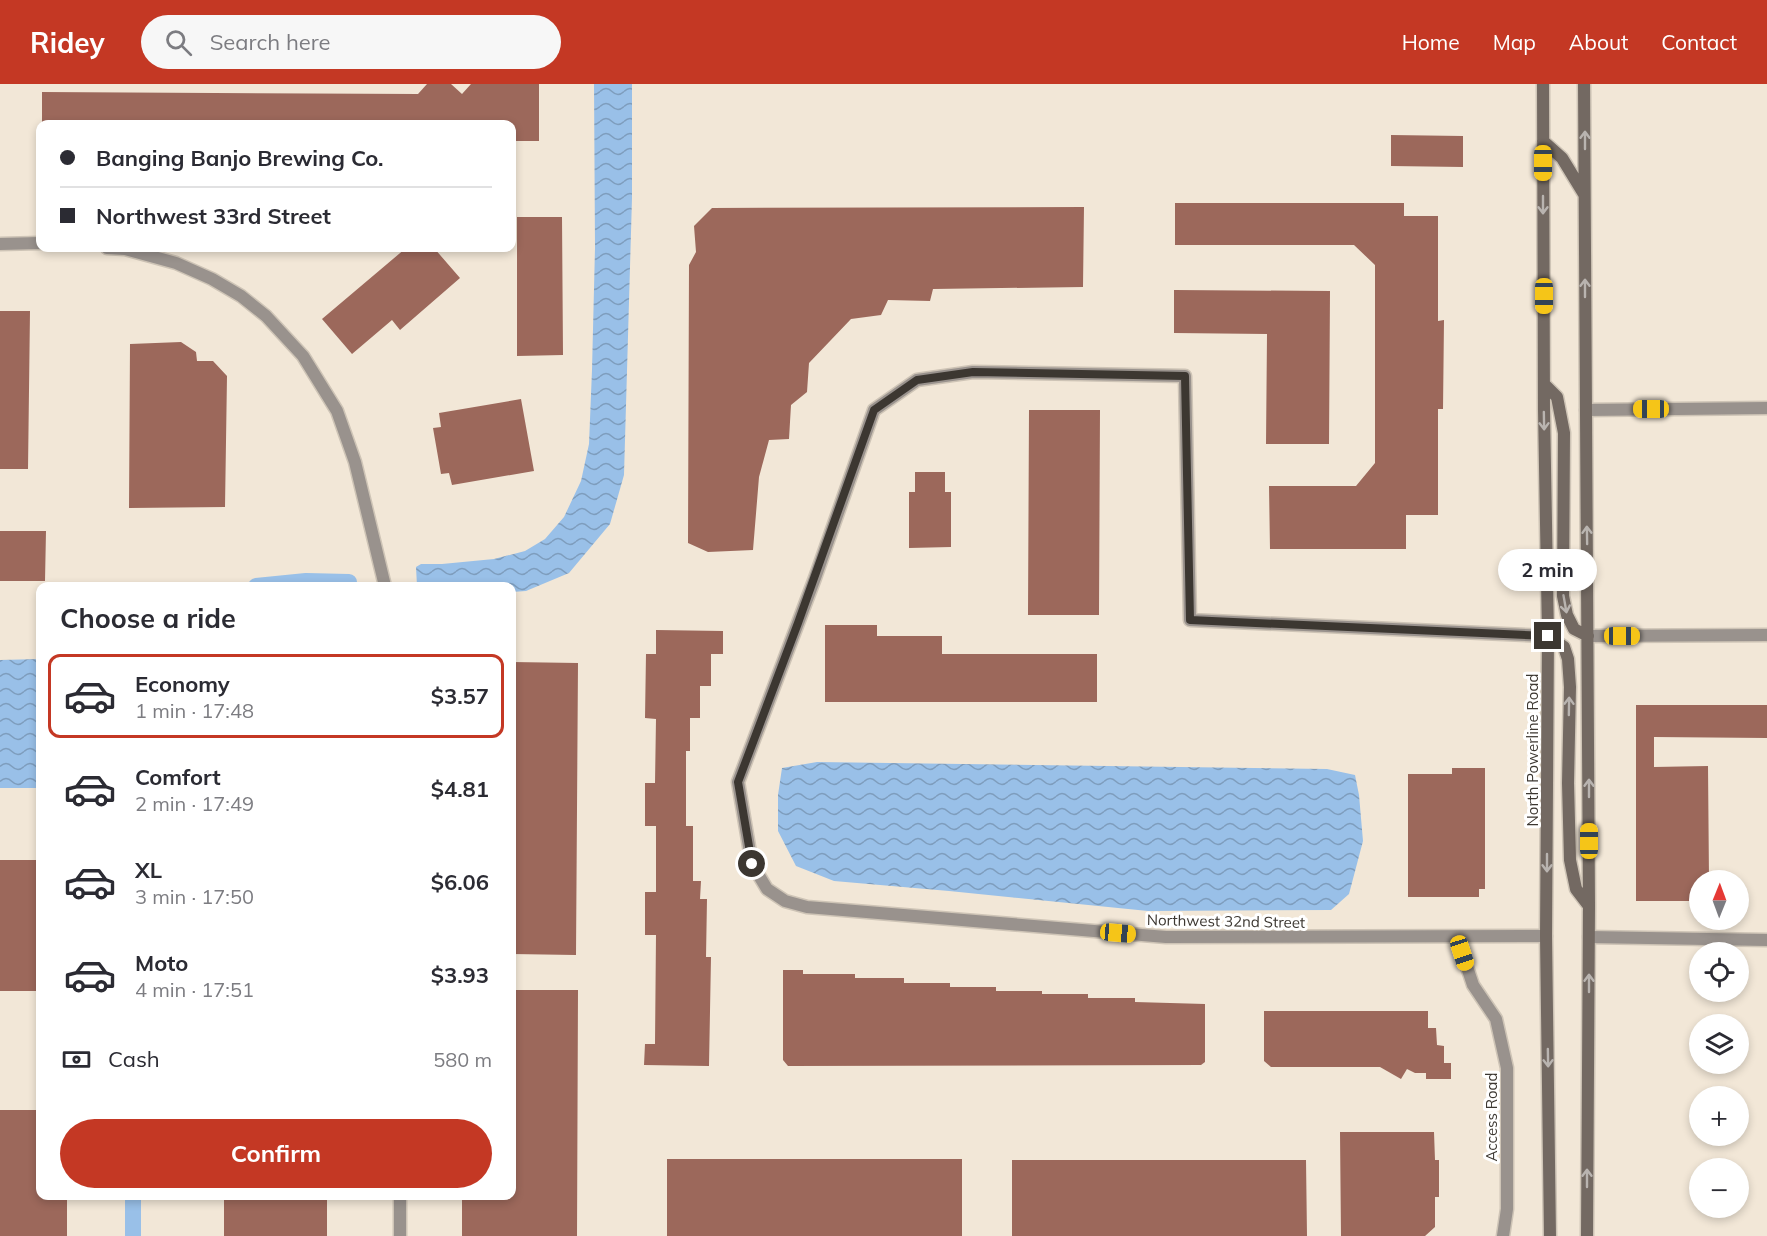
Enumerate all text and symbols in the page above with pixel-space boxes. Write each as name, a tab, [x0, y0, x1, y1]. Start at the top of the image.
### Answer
search box	[141, 15, 561, 69]
text: Ridey	[30, 25, 105, 60]
icon: search	[162, 26, 195, 59]
text: Search here	[210, 28, 331, 56]
text: Home	[1402, 29, 1460, 55]
text: Map	[1493, 29, 1536, 55]
text: About	[1569, 29, 1628, 55]
text: Contact	[1661, 29, 1737, 55]
one-way arrow	[1579, 130, 1590, 150]
text: Banging Banjo Brewing Co.	[96, 144, 383, 172]
car	[1534, 145, 1552, 181]
one-way arrow	[1537, 195, 1549, 215]
text: Northwest 33rd Street	[96, 202, 331, 230]
car	[1535, 278, 1553, 314]
one-way arrow	[1580, 279, 1591, 299]
car	[1633, 400, 1669, 418]
one-way arrow	[1538, 411, 1550, 431]
one-way arrow	[1582, 526, 1593, 546]
callout: 2 min	[1498, 549, 1598, 591]
text: 2 min	[1521, 557, 1574, 582]
one-way arrow	[1560, 594, 1571, 613]
text: Choose a ride	[60, 601, 236, 635]
route end	[1534, 622, 1561, 649]
car	[1604, 627, 1640, 645]
icon: car	[63, 669, 117, 723]
text: Economy	[135, 670, 230, 698]
street label: North Powerline Road	[1523, 674, 1542, 826]
text: $3.57	[431, 682, 489, 710]
one-way arrow	[1563, 697, 1575, 717]
text: 1 min · 17:48	[135, 698, 254, 723]
icon: car	[63, 762, 117, 816]
text: Comfort	[135, 763, 221, 791]
text: $4.81	[431, 775, 489, 803]
one-way arrow	[1583, 778, 1595, 798]
text: 2 min · 17:49	[135, 791, 254, 816]
car	[1580, 823, 1598, 859]
route start	[738, 850, 765, 877]
one-way arrow	[1541, 852, 1553, 872]
icon: car	[63, 855, 117, 909]
text: XL	[135, 856, 162, 884]
text: $6.06	[431, 868, 489, 896]
north arrow	[1689, 870, 1749, 930]
map controls	[1689, 870, 1749, 1218]
text: 3 min · 17:50	[135, 884, 254, 909]
street label: Northwest 32nd Street	[1147, 910, 1305, 932]
car	[1099, 922, 1137, 944]
car	[1448, 933, 1476, 973]
button: locate	[1689, 942, 1749, 1002]
icon: car	[63, 948, 117, 1002]
text: Moto	[135, 949, 188, 977]
text: $3.93	[431, 961, 489, 989]
one-way arrow	[1583, 973, 1595, 993]
text: 4 min · 17:51	[135, 977, 254, 1002]
button: layers	[1689, 1014, 1749, 1074]
icon: cash	[60, 1043, 93, 1076]
text: Cash	[108, 1045, 160, 1073]
text: 580 m	[433, 1047, 492, 1072]
one-way arrow	[1542, 1047, 1554, 1067]
street label: Access Road	[1482, 1072, 1501, 1162]
button: +	[1689, 1086, 1749, 1146]
button: Confirm	[60, 1119, 492, 1188]
button: −	[1689, 1158, 1749, 1218]
one-way arrow	[1582, 1168, 1593, 1188]

